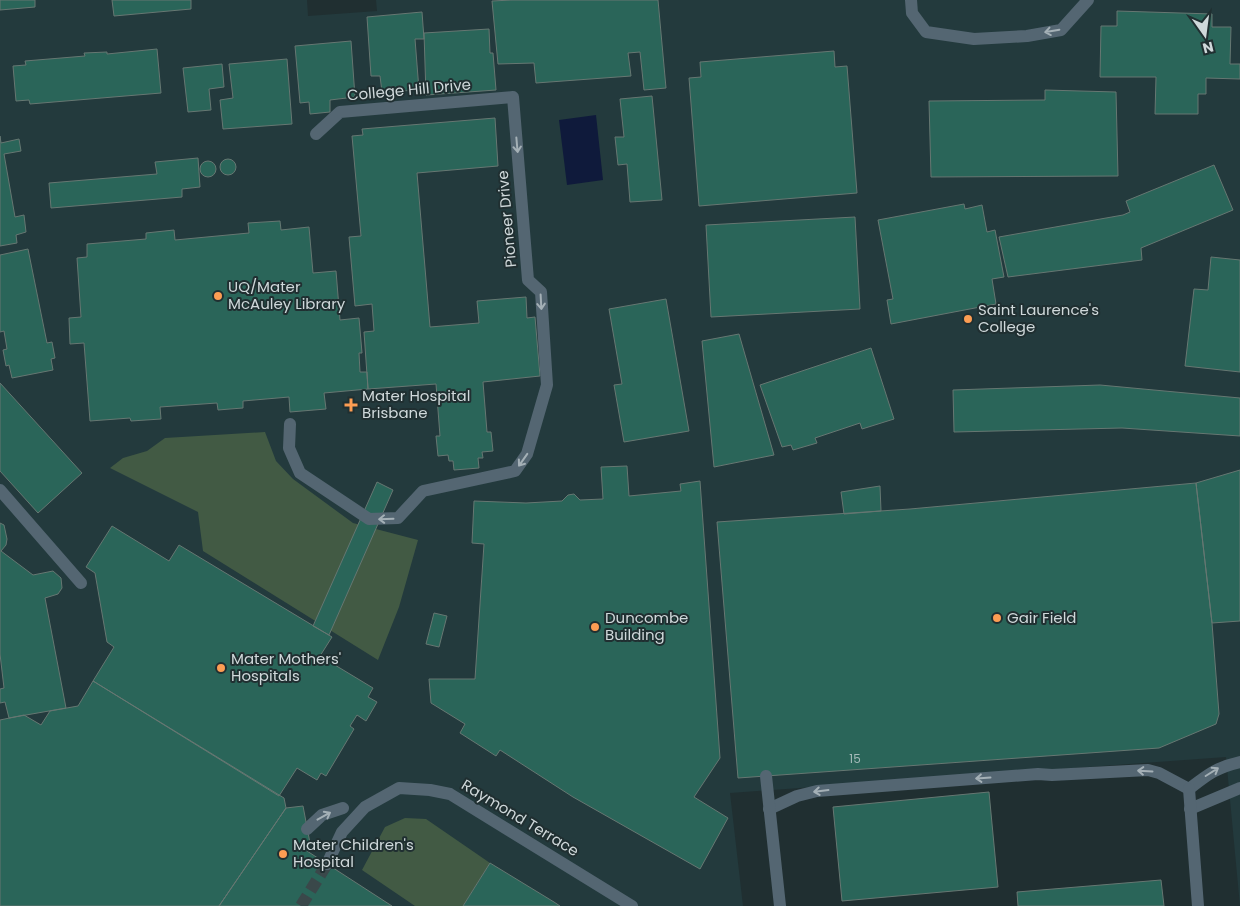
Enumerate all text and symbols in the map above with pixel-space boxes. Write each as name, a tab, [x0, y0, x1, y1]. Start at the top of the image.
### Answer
north arrow	[1180, 10, 1230, 60]
one-way arrow	[1045, 27, 1061, 37]
text: N	[1201, 37, 1216, 59]
street label: College Hill Drive	[346, 74, 472, 105]
one-way arrow	[513, 137, 522, 153]
street label: Pioneer Drive	[492, 170, 521, 268]
place label: UQ/Mater McAuley Library	[228, 276, 346, 314]
marker: UQ/Mater McAuley Library	[212, 290, 224, 302]
one-way arrow	[537, 294, 546, 310]
place label: Saint Laurence's College	[978, 299, 1099, 337]
marker: Saint Laurence's College	[962, 313, 974, 325]
place label: Mater Hospital Brisbane	[362, 385, 470, 423]
marker: Mater Hospital Brisbane	[344, 398, 358, 412]
one-way arrow	[518, 453, 528, 467]
one-way arrow	[378, 514, 394, 523]
place label: Duncombe Building	[605, 607, 688, 645]
place label: Gair Field	[1007, 607, 1076, 628]
marker: Gair Field	[991, 612, 1003, 624]
marker: Duncombe Building	[589, 621, 601, 633]
place label: Mater Mothers' Hospitals	[231, 648, 341, 686]
marker: Mater Mothers' Hospitals	[215, 662, 227, 674]
house number: 15	[849, 750, 861, 767]
one-way arrow	[1137, 766, 1153, 775]
one-way arrow	[1205, 766, 1219, 776]
one-way arrow	[975, 773, 991, 783]
street label: Raymond Terrace	[458, 774, 583, 861]
one-way arrow	[813, 786, 829, 796]
one-way arrow	[316, 811, 330, 821]
place label: Mater Children's Hospital	[293, 834, 414, 872]
marker: Mater Children's Hospital	[277, 848, 289, 860]

